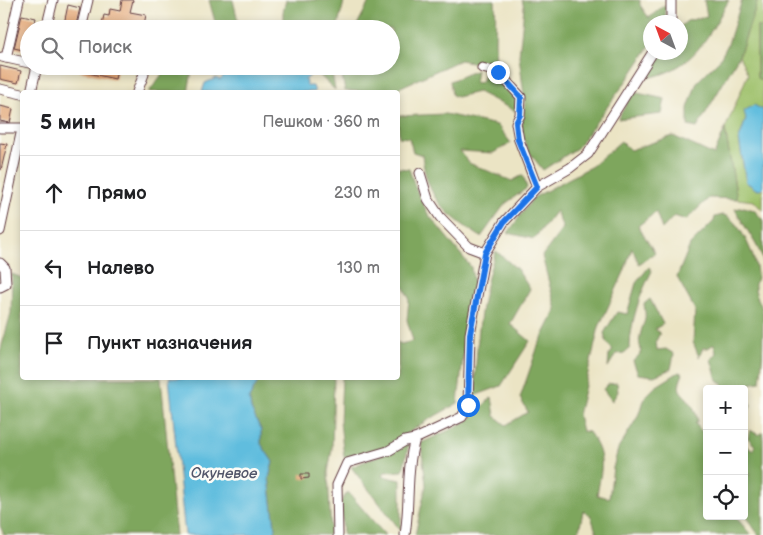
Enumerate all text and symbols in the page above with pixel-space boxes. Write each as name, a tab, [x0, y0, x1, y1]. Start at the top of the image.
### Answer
north arrow	[643, 15, 688, 60]
search box	[20, 20, 400, 75]
icon: search	[38, 34, 66, 62]
text: Поиск	[78, 36, 132, 59]
route end	[487, 61, 510, 84]
text: 5 мин	[40, 110, 96, 135]
text: Пешком · 360 m	[263, 113, 380, 132]
icon: ahead	[40, 179, 68, 207]
text: Прямо	[87, 182, 147, 205]
text: 230 m	[334, 184, 380, 203]
icon: left	[40, 254, 68, 282]
text: Налево	[87, 257, 154, 280]
text: 130 m	[337, 259, 380, 278]
icon: arrive	[40, 329, 68, 357]
text: Пункт назначения	[87, 332, 252, 355]
map controls	[703, 385, 748, 520]
button: +	[703, 385, 748, 430]
route start	[457, 394, 480, 417]
button: −	[703, 430, 748, 475]
water label: Окуневое	[191, 464, 258, 483]
button: locate	[703, 475, 748, 520]

